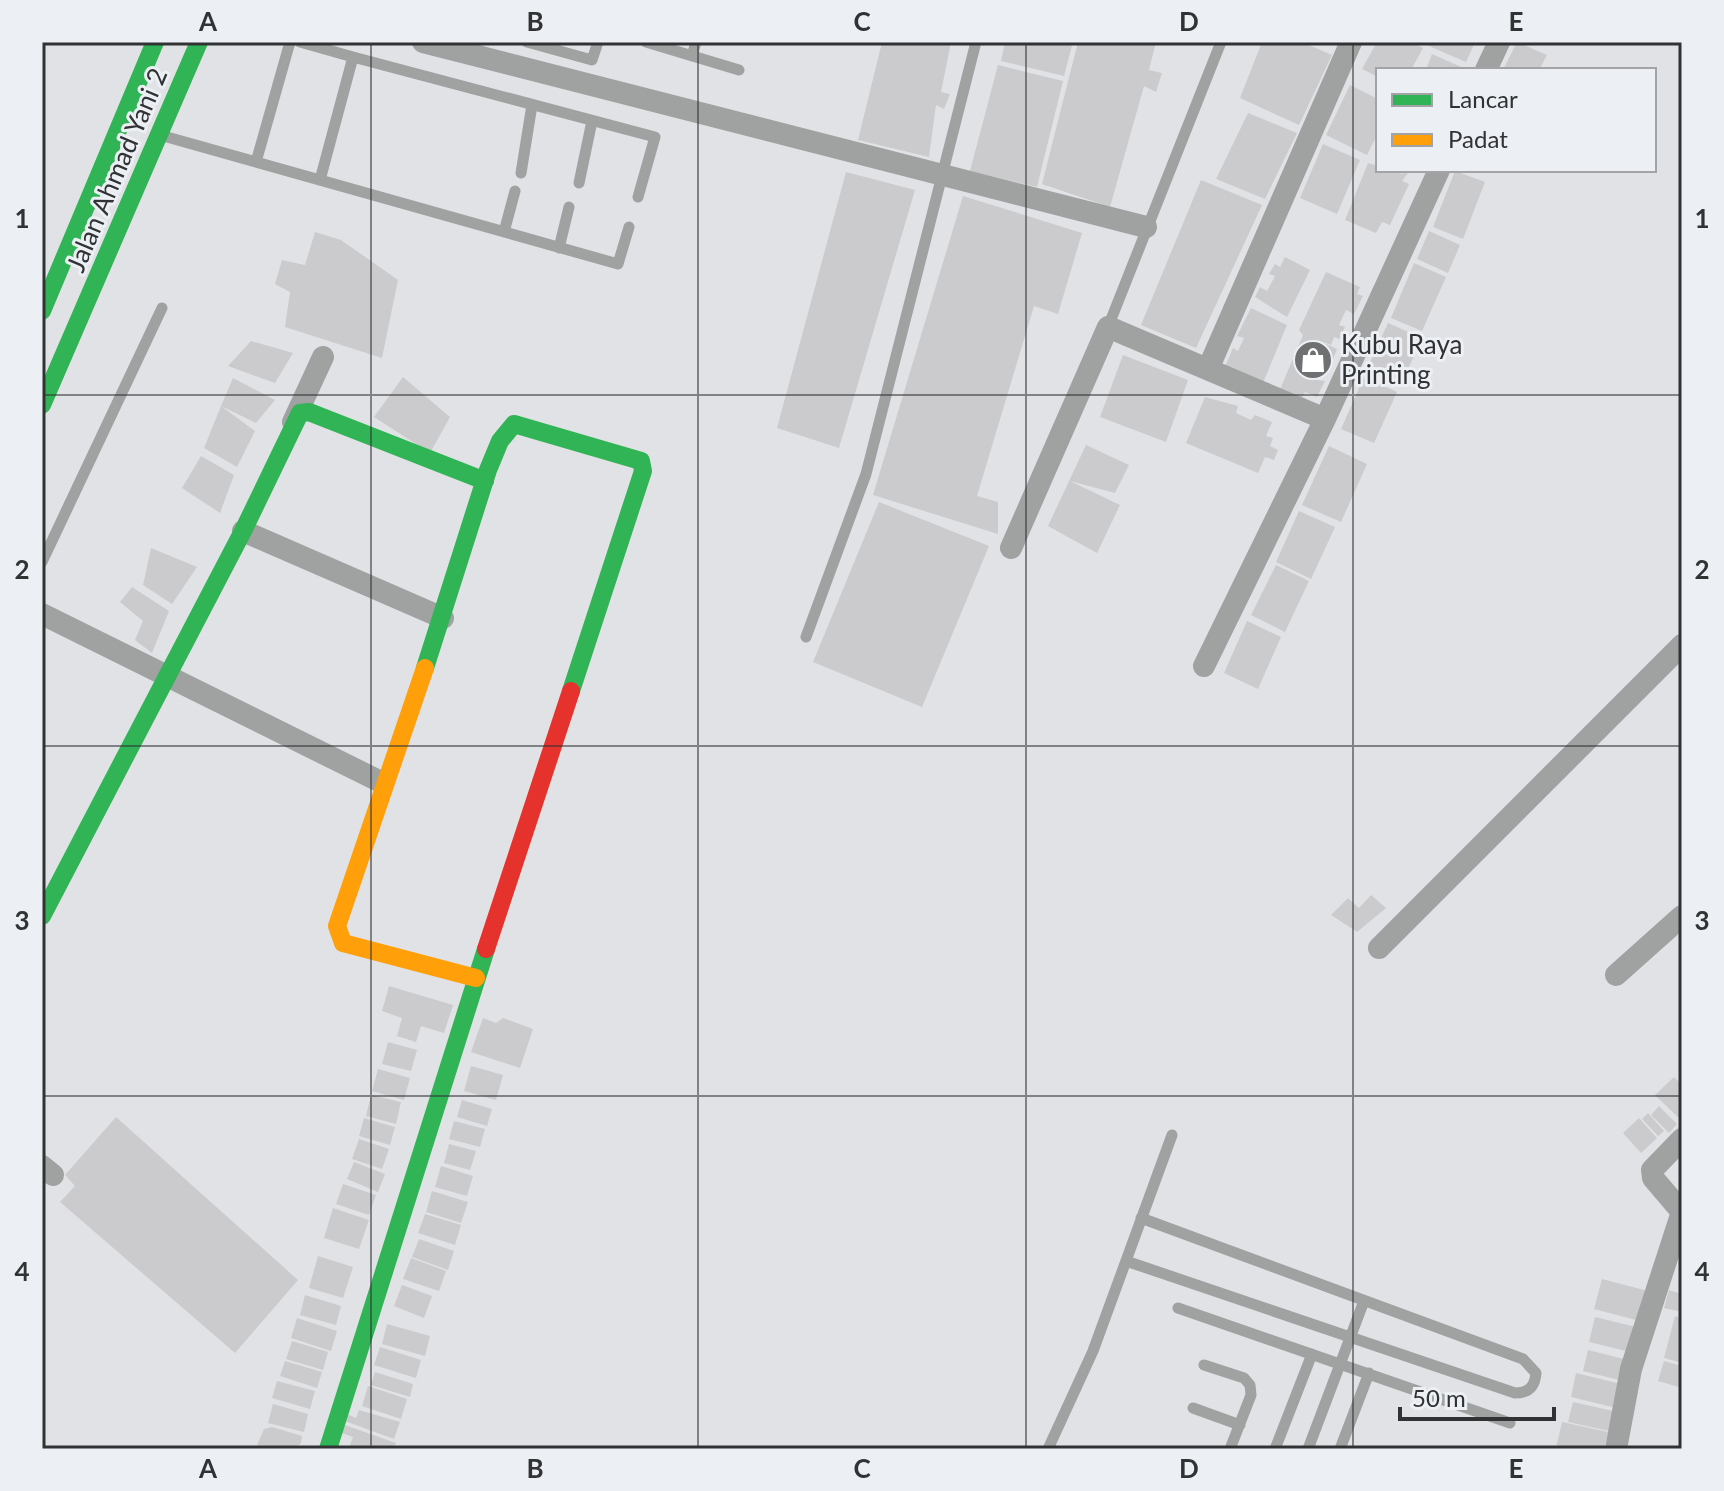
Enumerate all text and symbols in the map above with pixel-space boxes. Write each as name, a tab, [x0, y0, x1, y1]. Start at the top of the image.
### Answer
text: A	[198, 5, 218, 37]
text: B	[526, 5, 544, 37]
text: C	[853, 5, 871, 37]
text: D	[1179, 5, 1199, 37]
text: E	[1509, 5, 1523, 37]
street label: Jalan Ahmad Yani 2	[59, 63, 173, 276]
legend	[1376, 68, 1656, 172]
text: Lancar	[1448, 84, 1518, 113]
text: Padat	[1448, 124, 1508, 153]
text: 1	[14, 202, 30, 234]
text: 1	[1694, 202, 1710, 234]
place label: Kubu Raya Printing	[1341, 328, 1463, 390]
shop icon: Kubu Raya Printing	[1292, 339, 1334, 381]
text: 2	[14, 553, 30, 585]
text: 2	[1694, 553, 1710, 585]
text: 3	[14, 904, 30, 936]
text: 3	[1694, 904, 1710, 936]
text: 4	[14, 1255, 30, 1287]
text: 4	[1694, 1255, 1710, 1287]
scale bar	[1400, 1371, 1554, 1421]
text: 50 m	[1412, 1383, 1466, 1412]
text: A	[198, 1452, 218, 1484]
text: B	[526, 1452, 544, 1484]
text: C	[853, 1452, 871, 1484]
text: D	[1179, 1452, 1199, 1484]
text: E	[1509, 1452, 1523, 1484]

